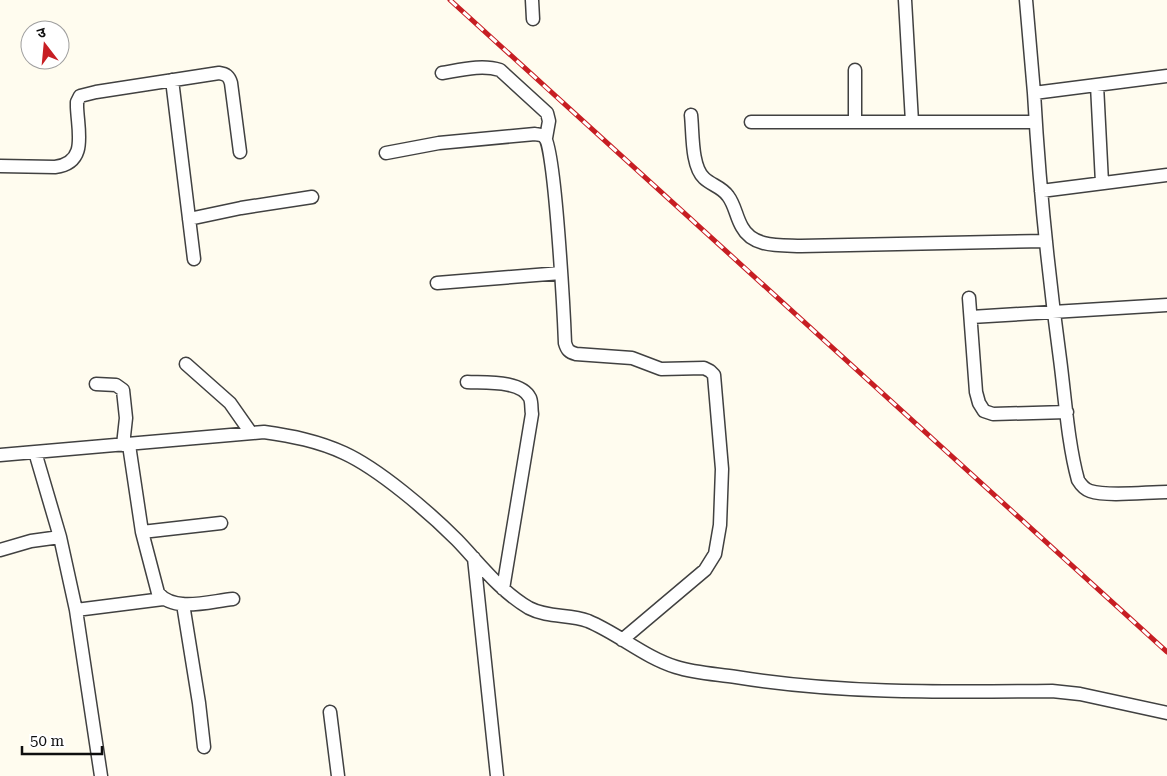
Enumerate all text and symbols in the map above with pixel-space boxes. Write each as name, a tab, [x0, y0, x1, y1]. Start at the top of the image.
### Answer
north arrow	[20, 20, 70, 70]
text: उ	[35, 23, 48, 41]
scale bar	[22, 724, 102, 756]
text: 50 m	[30, 732, 65, 750]

